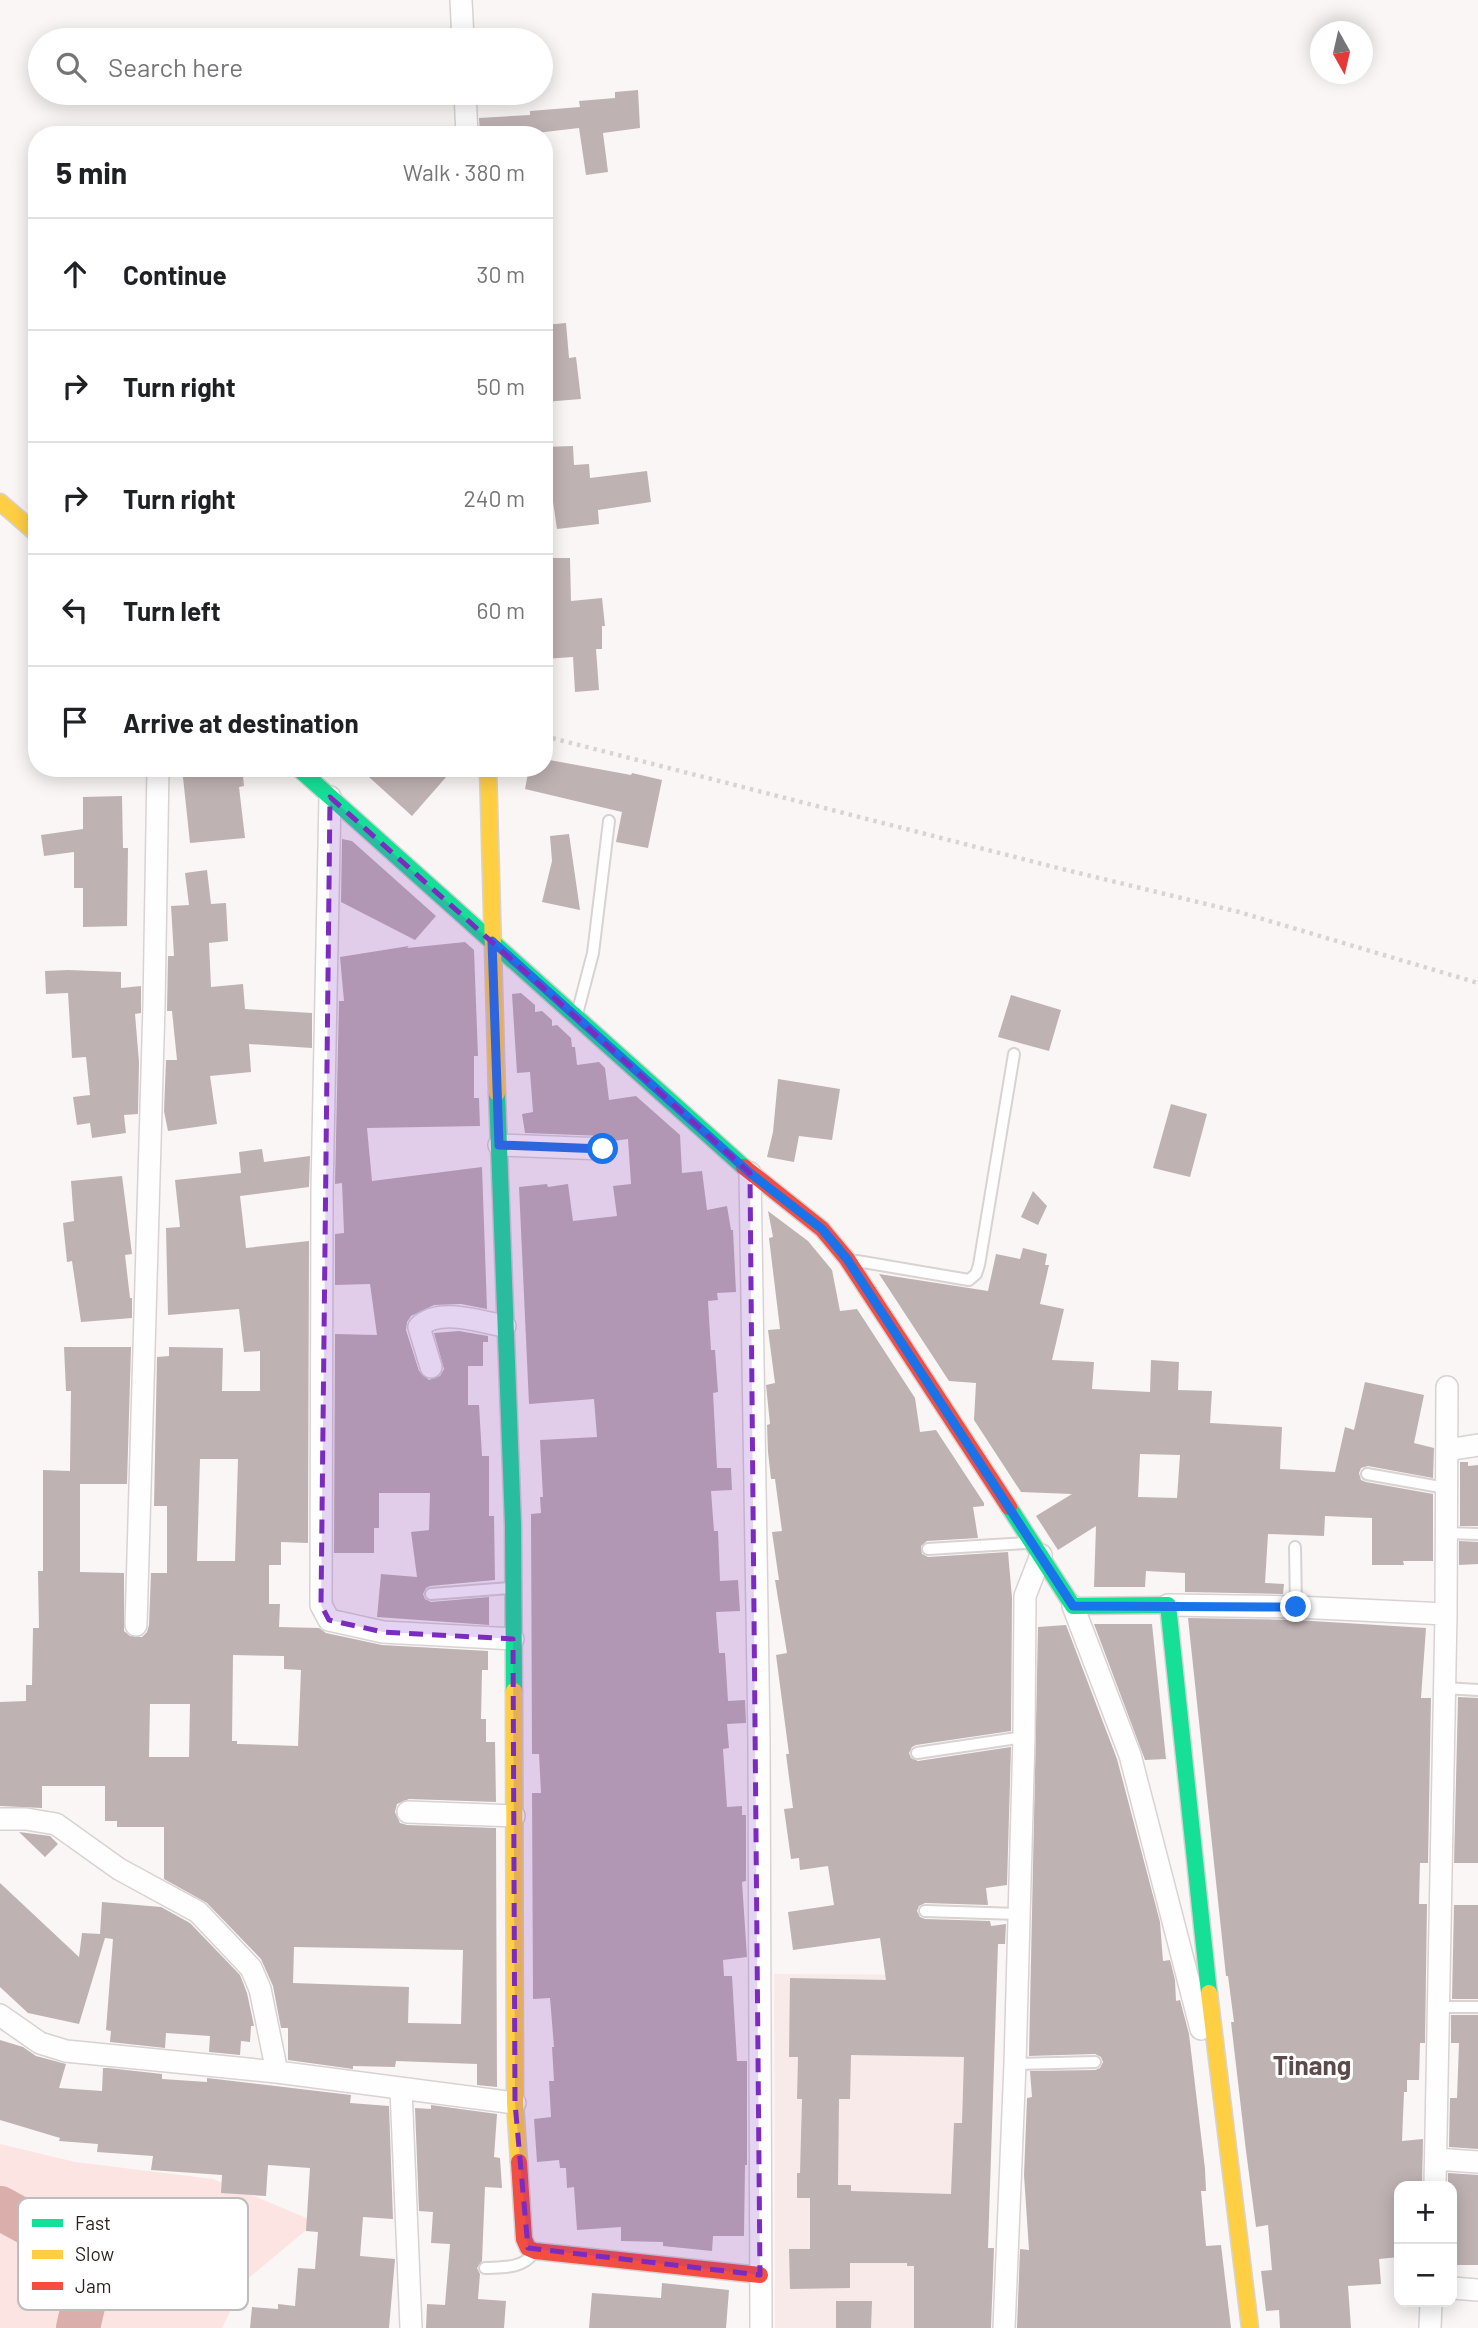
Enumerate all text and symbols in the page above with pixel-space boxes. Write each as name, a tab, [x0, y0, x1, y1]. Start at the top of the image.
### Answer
north arrow	[1310, 21, 1373, 84]
search box	[28, 28, 553, 105]
icon: search	[52, 48, 90, 86]
text: Search here	[108, 51, 243, 82]
text: 5 min	[56, 154, 127, 190]
text: Walk · 380 m	[403, 158, 525, 186]
icon: ahead	[56, 255, 94, 293]
text: Continue	[123, 259, 227, 290]
text: 30 m	[477, 260, 525, 288]
icon: right	[56, 367, 94, 405]
text: Turn right	[123, 371, 236, 402]
text: 50 m	[477, 372, 525, 400]
icon: right	[56, 479, 94, 517]
text: Turn right	[123, 483, 236, 514]
text: 240 m	[463, 484, 525, 512]
icon: left	[56, 591, 94, 629]
text: Turn left	[123, 595, 221, 626]
text: 60 m	[477, 596, 525, 624]
icon: arrive	[56, 703, 94, 741]
text: Arrive at destination	[123, 707, 359, 738]
route start	[587, 1133, 618, 1164]
route end	[1280, 1591, 1311, 1622]
district label: Tinang	[1273, 2049, 1351, 2080]
map controls	[1394, 2181, 1457, 2307]
button: +	[1394, 2181, 1457, 2244]
legend	[18, 2198, 248, 2310]
text: Fast	[75, 2211, 111, 2234]
text: Slow	[75, 2242, 114, 2265]
button: −	[1394, 2244, 1457, 2307]
text: Jam	[75, 2274, 111, 2297]

